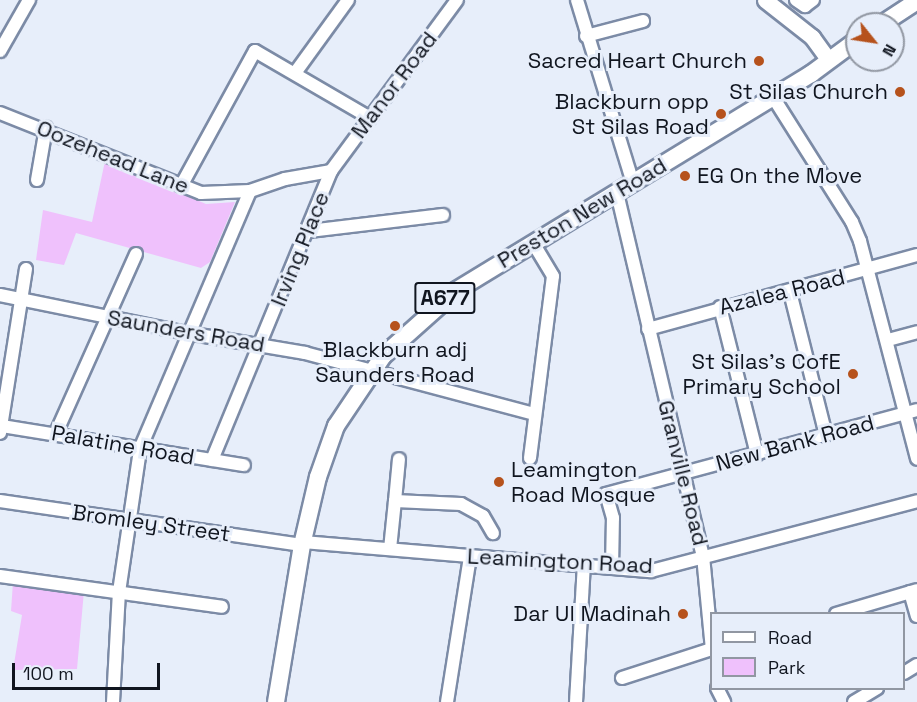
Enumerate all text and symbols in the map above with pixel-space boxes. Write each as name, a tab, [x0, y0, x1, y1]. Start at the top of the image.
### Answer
north arrow	[845, 12, 905, 72]
street label: Manor Road	[345, 26, 443, 144]
text: N	[878, 40, 901, 60]
place label: Sacred Heart Church	[528, 48, 747, 74]
marker: Sacred Heart Church	[752, 54, 766, 68]
place label: St Silas Church	[729, 79, 888, 105]
marker: St Silas Church	[893, 85, 907, 99]
place label: Blackburn opp St Silas Road	[555, 88, 709, 140]
marker: Blackburn opp St Silas Road	[714, 107, 728, 121]
street label: Oozehead Lane	[33, 114, 193, 200]
street label: Preston New Road	[493, 152, 671, 274]
place label: EG On the Move	[697, 163, 862, 189]
marker: EG On the Move	[678, 169, 692, 183]
street label: Irving Place	[265, 188, 335, 310]
street label: Azalea Road	[716, 264, 848, 320]
road number: A677	[414, 280, 476, 316]
street label: Saunders Road	[105, 304, 267, 358]
marker: Blackburn adj Saunders Road	[388, 319, 402, 333]
place label: Blackburn adj Saunders Road	[315, 336, 475, 388]
place label: St Silas's CofE Primary School	[682, 348, 841, 400]
marker: St Silas's CofE Primary School	[846, 367, 860, 381]
street label: Granville Road	[652, 398, 714, 548]
street label: New Bank Road	[713, 409, 877, 477]
street label: Palatine Road	[49, 419, 197, 471]
place label: Leamington Road Mosque	[511, 456, 656, 508]
marker: Leamington Road Mosque	[492, 475, 506, 489]
street label: Bromley Street	[70, 499, 232, 547]
street label: Leamington Road	[466, 543, 654, 579]
place label: Dar Ul Madinah	[514, 601, 671, 627]
marker: Dar Ul Madinah	[676, 607, 690, 621]
legend	[710, 612, 905, 690]
text: Road	[768, 626, 812, 649]
scale bar	[15, 651, 164, 689]
text: Park	[768, 656, 805, 679]
text: 100 m	[23, 662, 74, 685]

